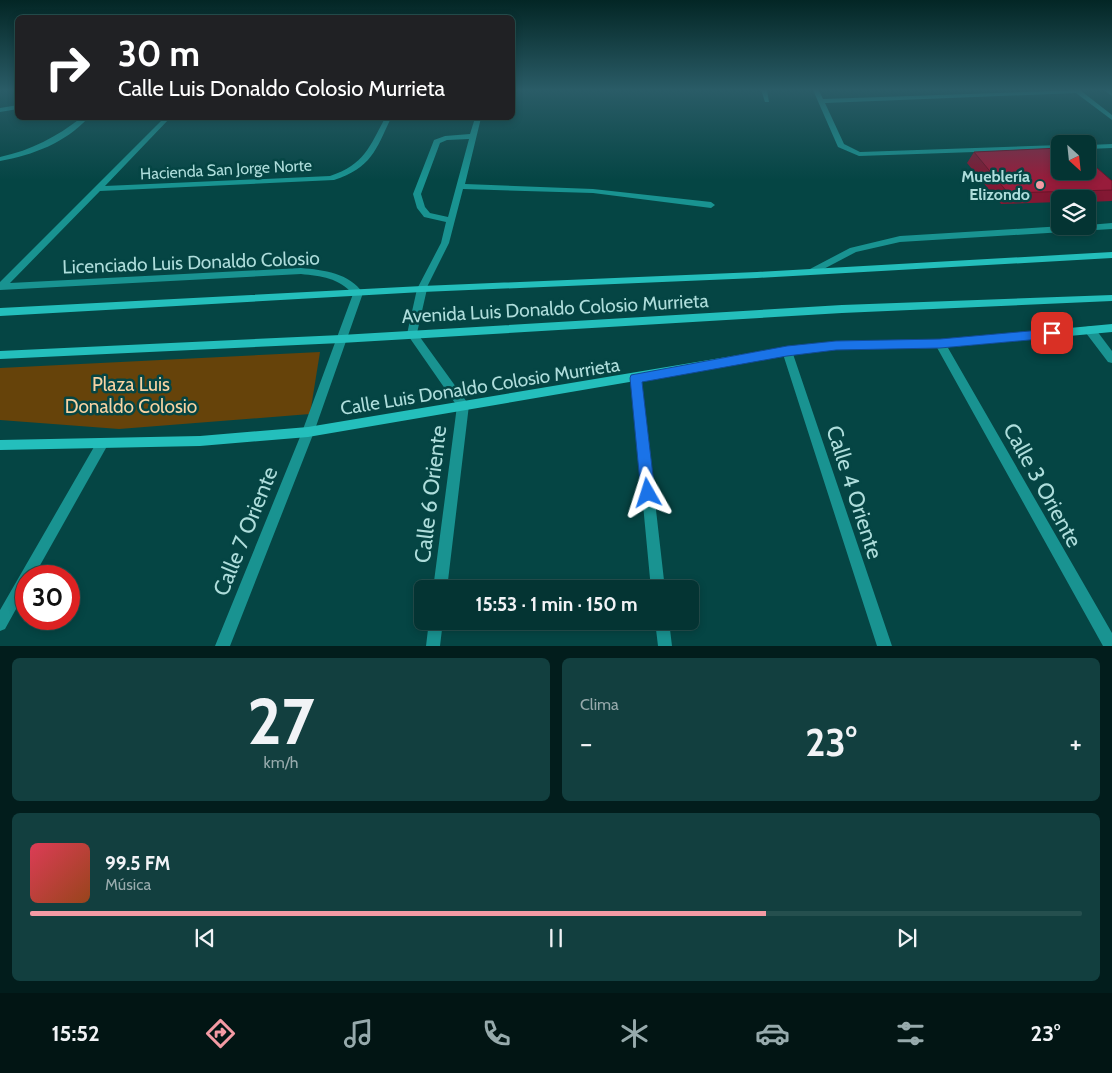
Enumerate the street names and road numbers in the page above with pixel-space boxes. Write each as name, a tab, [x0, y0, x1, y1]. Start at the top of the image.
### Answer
street label: Hacienda San Jorge Norte	[140, 156, 312, 183]
street label: Licenciado Luis Donaldo Colosio	[62, 247, 320, 278]
street label: Avenida Luis Donaldo Colosio Murrieta	[401, 289, 709, 328]
street label: Calle Luis Donaldo Colosio Murrieta	[339, 353, 621, 420]
street label: Calle 3 Oriente	[997, 418, 1088, 552]
street label: Calle 4 Oriente	[820, 422, 889, 562]
street label: Calle 6 Oriente	[409, 424, 452, 564]
street label: Calle 7 Oriente	[207, 463, 284, 600]

